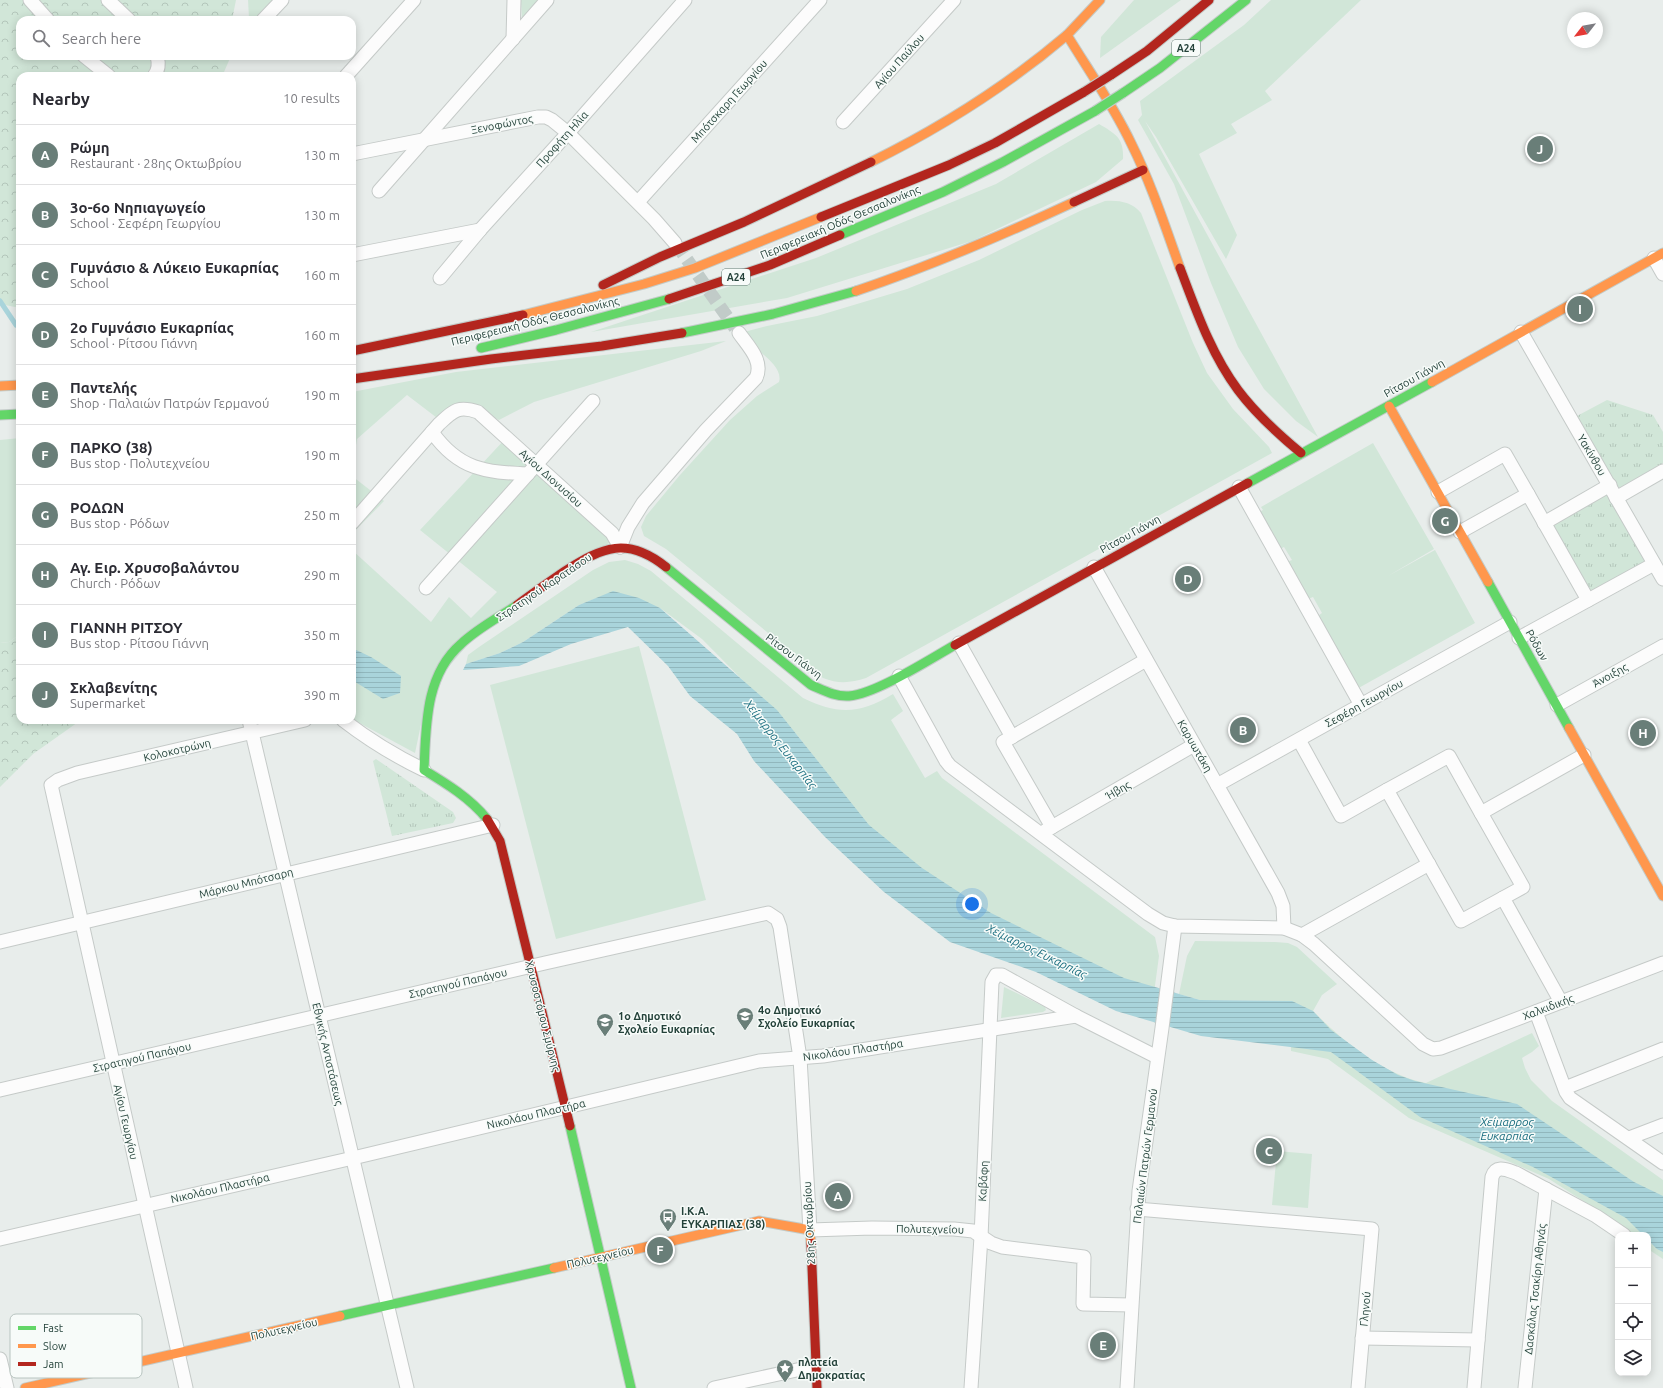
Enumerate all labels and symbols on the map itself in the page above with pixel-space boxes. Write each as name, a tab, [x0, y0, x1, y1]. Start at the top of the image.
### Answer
north arrow	[1567, 12, 1603, 48]
street label: Αγίου Παύλου	[871, 31, 927, 91]
road number: Α24	[1172, 40, 1200, 56]
street label: Μπότσκαρη Γεωργίου	[689, 57, 769, 145]
street label: Προφήτη Ηλία	[534, 108, 591, 170]
street label: Ξενοφώντος	[470, 112, 534, 137]
pin: J	[1527, 134, 1553, 164]
street label: Περιφερειακή Οδός Θεσσαλονίκης	[758, 183, 922, 262]
road number: Α24	[722, 269, 750, 285]
street label: Περιφερειακή Οδός Θεσσαλονίκης	[450, 294, 620, 349]
pin: I	[1567, 294, 1593, 324]
street label: Ρίτσου Γιάννη	[1382, 356, 1446, 400]
street label: Υακίνθου	[1575, 432, 1609, 478]
street label: Αγίου Διονυσίου	[517, 447, 585, 509]
pin: G	[1432, 506, 1458, 536]
street label: Ρίτσου Γιάννη	[1098, 512, 1162, 556]
street label: Στρατηγού Καρατάσου	[494, 551, 594, 623]
pin: D	[1175, 564, 1201, 594]
street label: Ρόδων	[1524, 627, 1551, 663]
street label: Ρίτσου Γιάννη	[764, 631, 824, 681]
street label: Άνοιξης	[1590, 661, 1630, 690]
street label: Σεφέρη Γεωργίου	[1323, 677, 1405, 729]
water label: Χείμαρρος Ευκαρπίας	[741, 696, 820, 792]
pin: B	[1230, 715, 1256, 745]
street label: Καρυωτάκη	[1175, 718, 1215, 774]
pin: H	[1630, 718, 1656, 748]
street label: Κολοκοτρώνη	[142, 736, 212, 764]
street label: Ήβης	[1103, 778, 1133, 803]
street label: Μάρκου Μπότσαρη	[198, 866, 294, 900]
your location	[962, 894, 982, 914]
water label: Χείμαρρος Ευκαρπίας	[984, 921, 1090, 982]
street label: Χρυσοστόμου Σμύρνης	[522, 959, 563, 1073]
street label: Στρατηγού Παπάγου	[408, 966, 508, 1000]
street label: Χαλκιδικής	[1521, 992, 1576, 1023]
street label: Εθνικής Αντιστάσεως	[309, 1001, 346, 1107]
place label: 4ο Δημοτικό Σχολείο Ευκαρπίας	[758, 1004, 855, 1030]
school or university icon: 4ο Δημοτικό Σχολείο Ευκαρπίας	[735, 1006, 755, 1031]
place label: 1ο Δημοτικό Σχολείο Ευκαρπίας	[618, 1010, 715, 1036]
school or university icon: 1ο Δημοτικό Σχολείο Ευκαρπίας	[595, 1012, 615, 1037]
street label: Νικολάου Πλαστήρα	[802, 1037, 904, 1063]
street label: Στρατηγού Παπάγου	[92, 1040, 192, 1074]
street label: Αγίου Γεωργίου	[112, 1083, 140, 1161]
street label: Παλαιών Πατρών Γερμανού	[1131, 1088, 1159, 1224]
street label: Νικολάου Πλαστήρα	[485, 1097, 587, 1131]
water label: Χείμαρρος Ευκαρπίας	[1479, 1115, 1535, 1143]
pin: C	[1256, 1136, 1282, 1166]
street label: Καβάφη	[976, 1160, 990, 1202]
street label: Νικολάου Πλαστήρα	[169, 1171, 271, 1205]
street label: 28ης Οκτωβρίου	[801, 1181, 818, 1265]
pin: A	[825, 1181, 851, 1211]
place label: Ι.Κ.Α. ΕΥΚΑΡΠΙΑΣ (38)	[681, 1205, 765, 1231]
bus stop icon: Ι.Κ.Α. ΕΥΚΑΡΠΙΑΣ (38)	[658, 1207, 678, 1232]
street label: Πολυτεχνείου	[896, 1222, 964, 1236]
street label: Δασκάλας Τσακίρη Αθηνάς	[1522, 1223, 1549, 1355]
pin: F	[647, 1235, 673, 1265]
street label: Πολυτεχνείου	[565, 1243, 635, 1271]
street label: Γληνού	[1357, 1291, 1373, 1327]
legend	[10, 1314, 142, 1378]
street label: Πολυτεχνείου	[249, 1315, 319, 1343]
text: Fast	[43, 1322, 64, 1334]
pin: E	[1090, 1330, 1116, 1360]
text: Slow	[43, 1340, 67, 1352]
place label: πλατεία Δημοκρατίας	[798, 1356, 866, 1382]
text: Jam	[43, 1358, 64, 1370]
place icon: πλατεία Δημοκρατίας	[775, 1358, 795, 1383]

